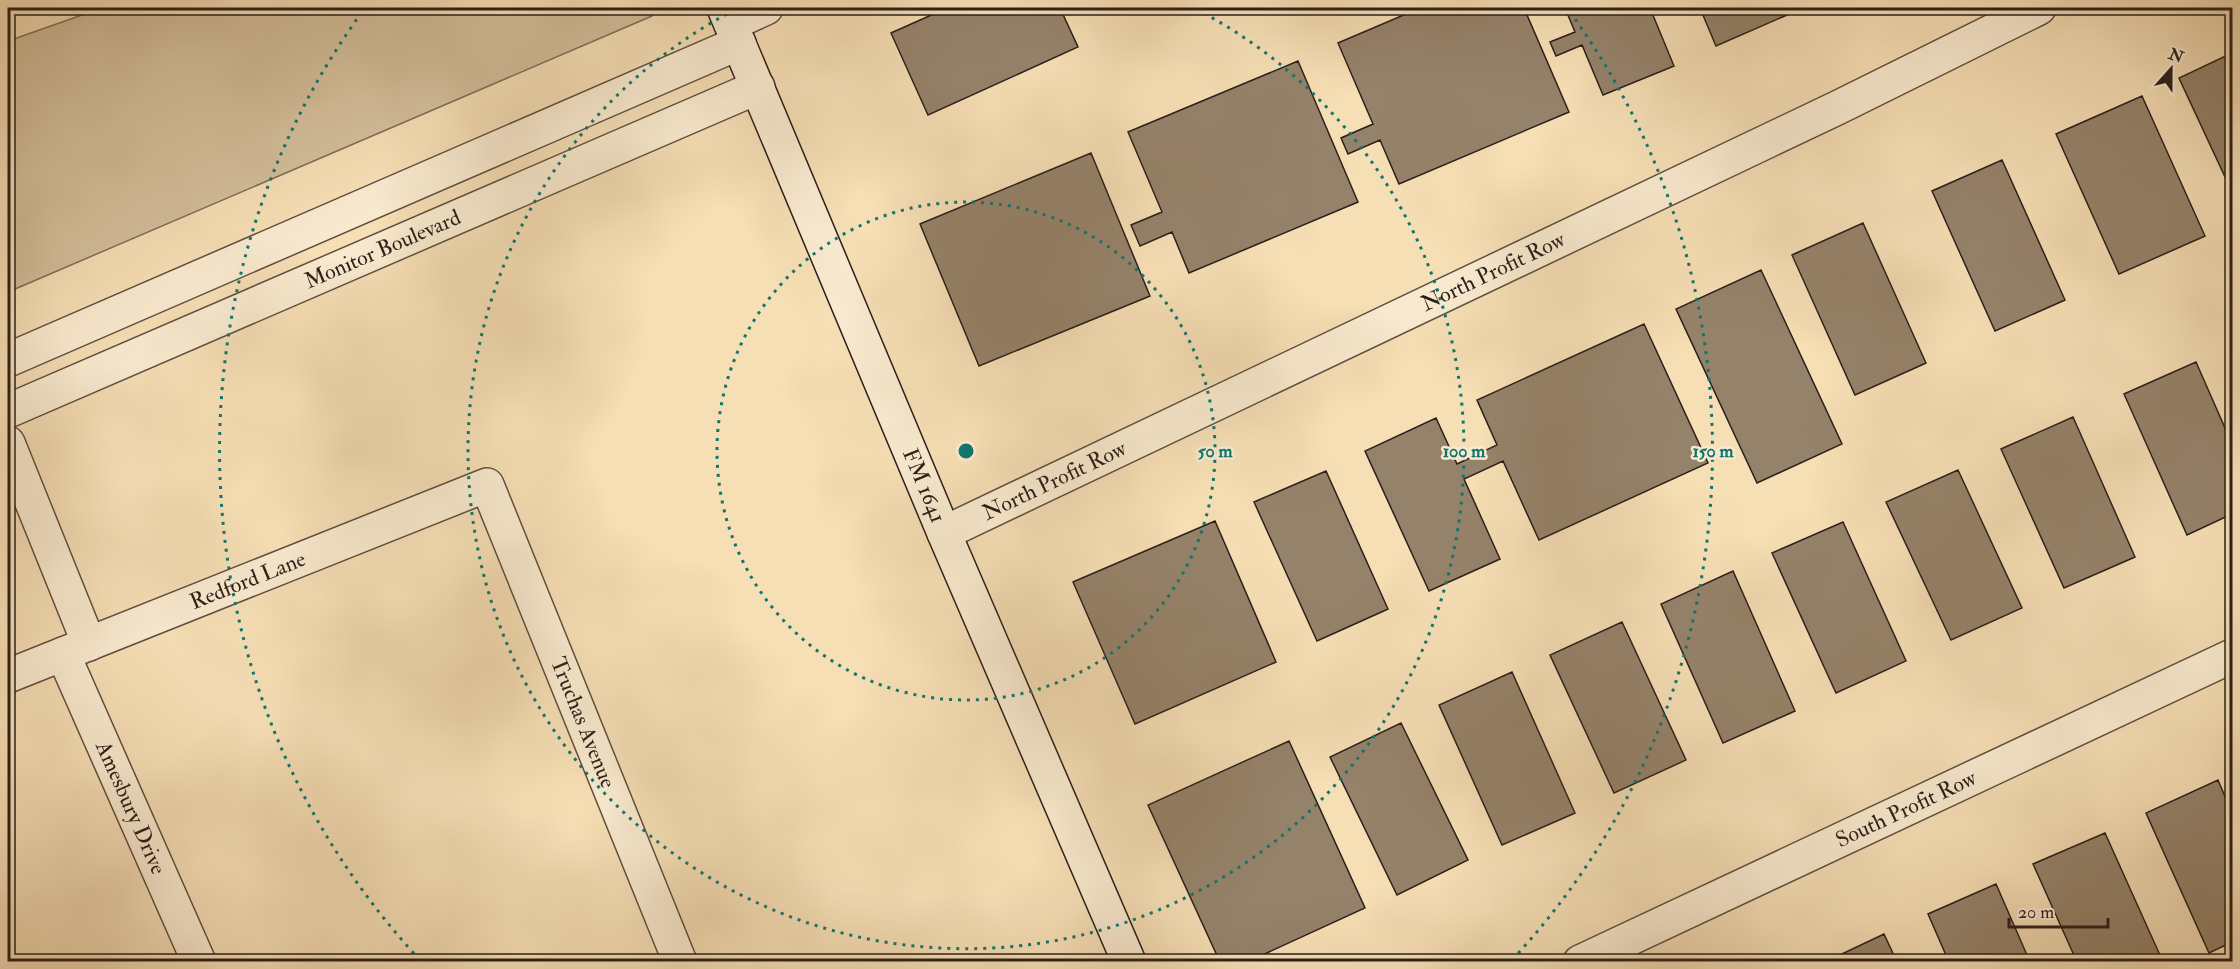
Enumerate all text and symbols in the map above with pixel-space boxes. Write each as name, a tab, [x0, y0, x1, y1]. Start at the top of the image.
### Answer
north arrow	[2141, 39, 2201, 99]
text: N	[2165, 44, 2187, 68]
street label: Monitor Boulevard	[300, 203, 465, 295]
street label: North Profit Row	[1416, 225, 1570, 318]
street label: North Profit Row	[978, 434, 1131, 527]
text: 50 m	[1198, 440, 1233, 463]
text: 100 m	[1443, 440, 1486, 463]
text: 150 m	[1692, 440, 1735, 463]
centre of rings	[956, 441, 976, 461]
street label: FM 1641	[896, 444, 952, 527]
street label: Redford Lane	[186, 545, 310, 616]
street label: Truchas Avenue	[544, 653, 622, 792]
street label: Amesbury Drive	[89, 736, 173, 879]
street label: South Profit Row	[1831, 764, 1981, 854]
scale bar	[2009, 891, 2108, 929]
text: 20 m	[2018, 901, 2054, 924]

